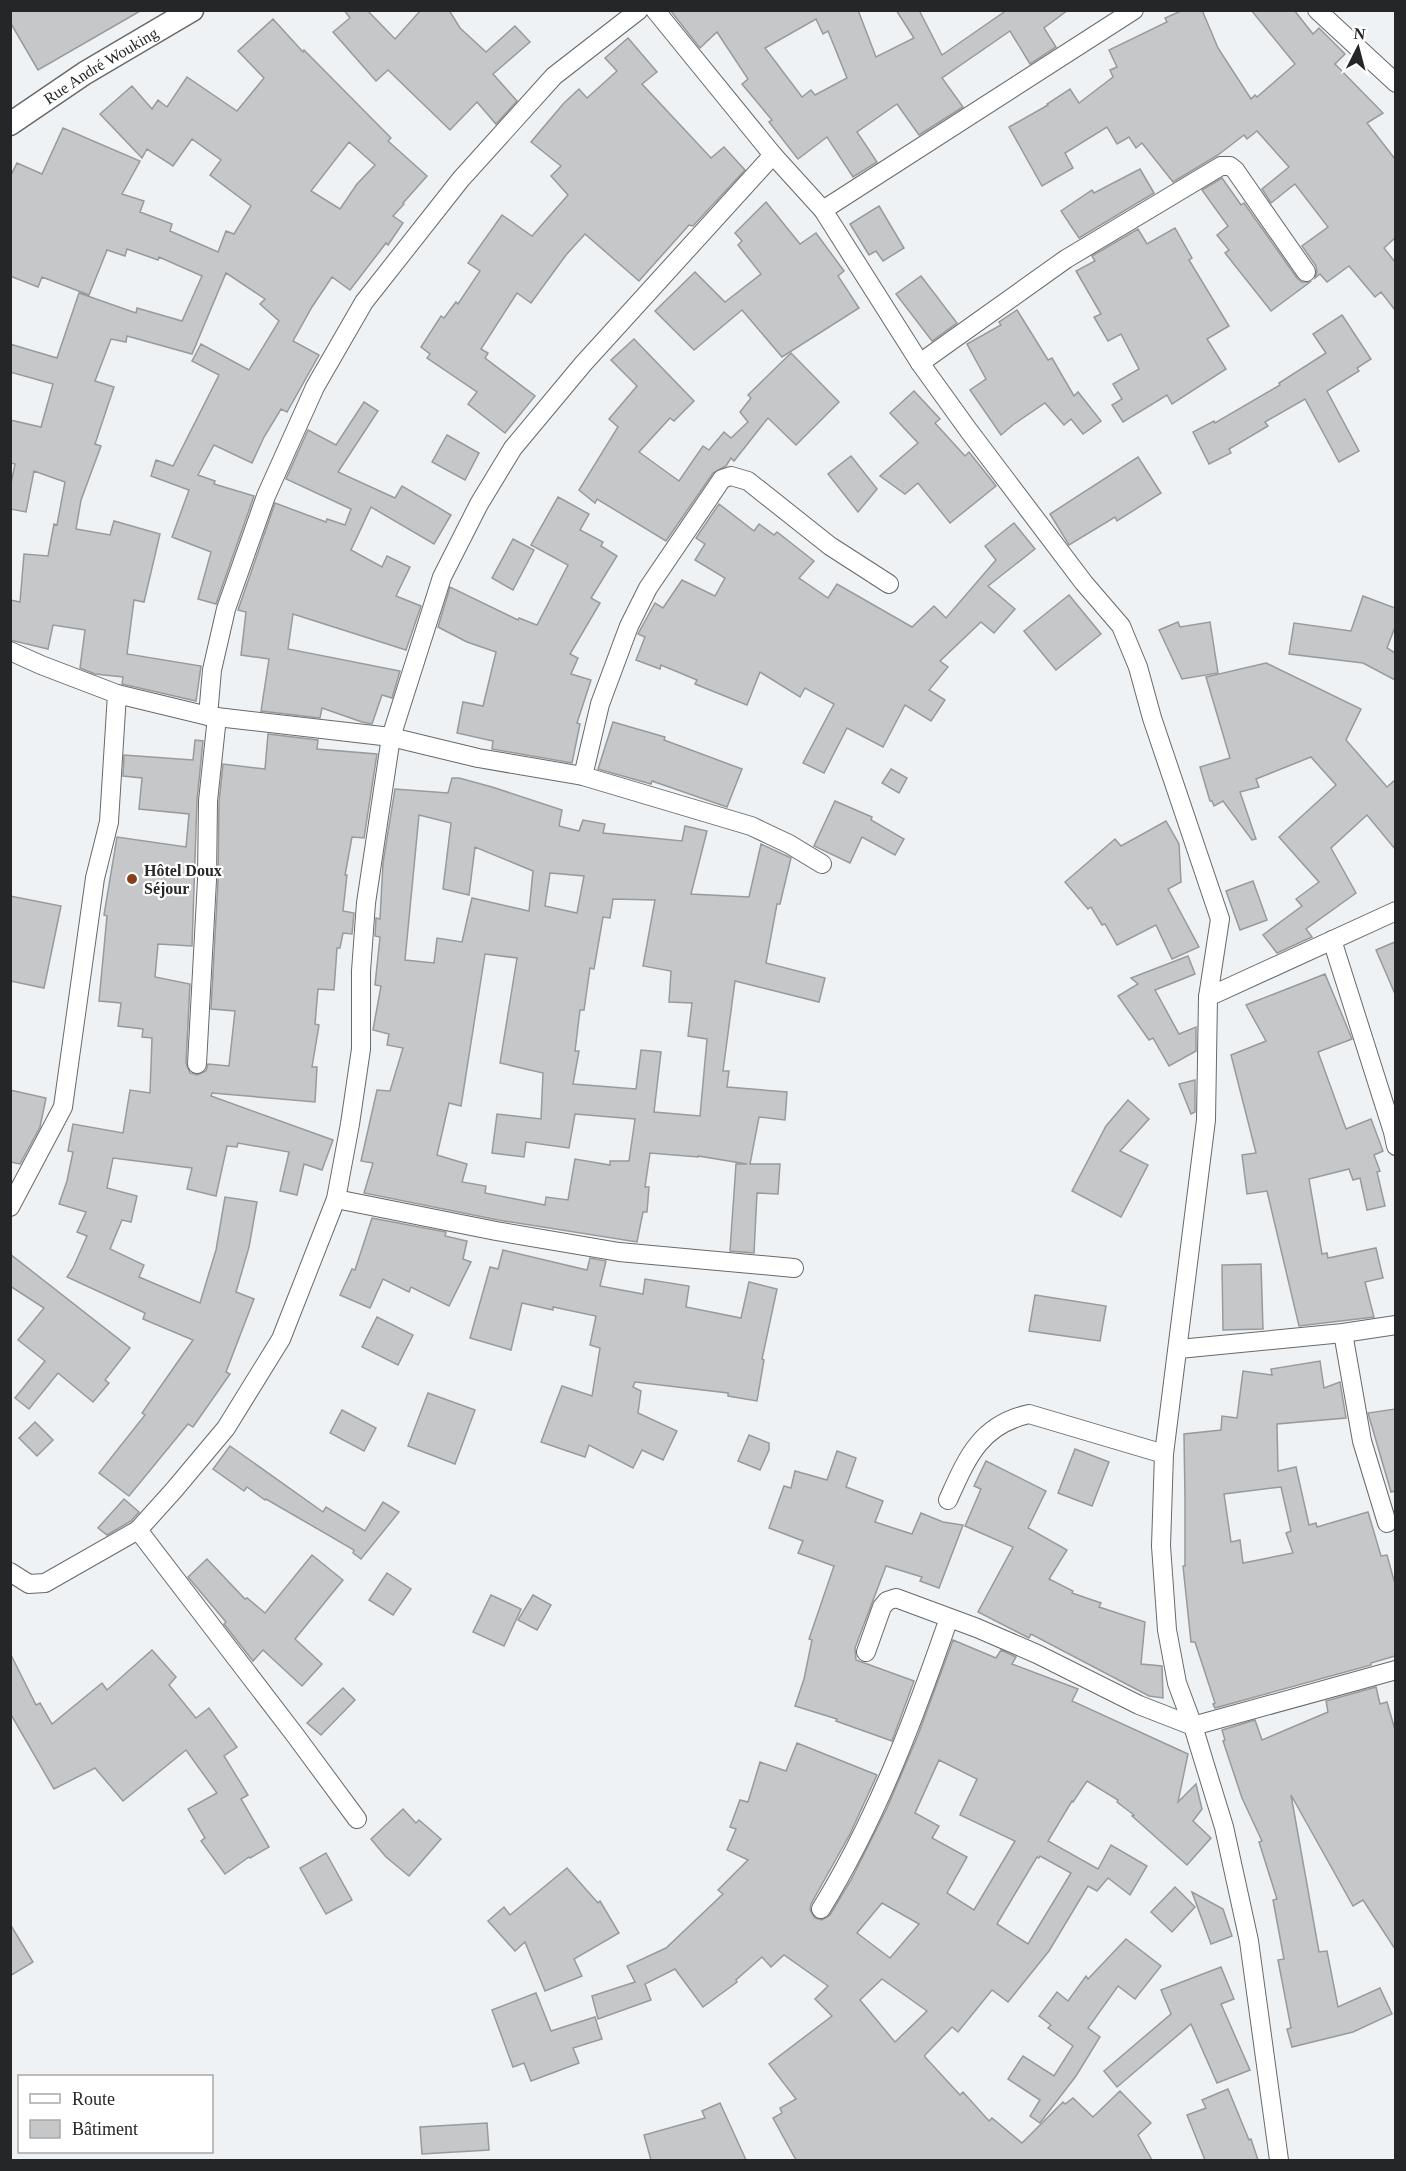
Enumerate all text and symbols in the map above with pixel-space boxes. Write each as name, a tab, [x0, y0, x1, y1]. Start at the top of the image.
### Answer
north arrow	[1328, 18, 1388, 78]
street label: Rue André Wouking	[41, 24, 161, 108]
text: N	[1353, 25, 1367, 43]
place label: Hôtel Doux Séjour	[144, 862, 222, 898]
marker: Hôtel Doux Séjour	[125, 872, 139, 886]
legend	[18, 2075, 213, 2153]
text: Route	[72, 2089, 115, 2109]
text: Bâtiment	[72, 2119, 138, 2139]

